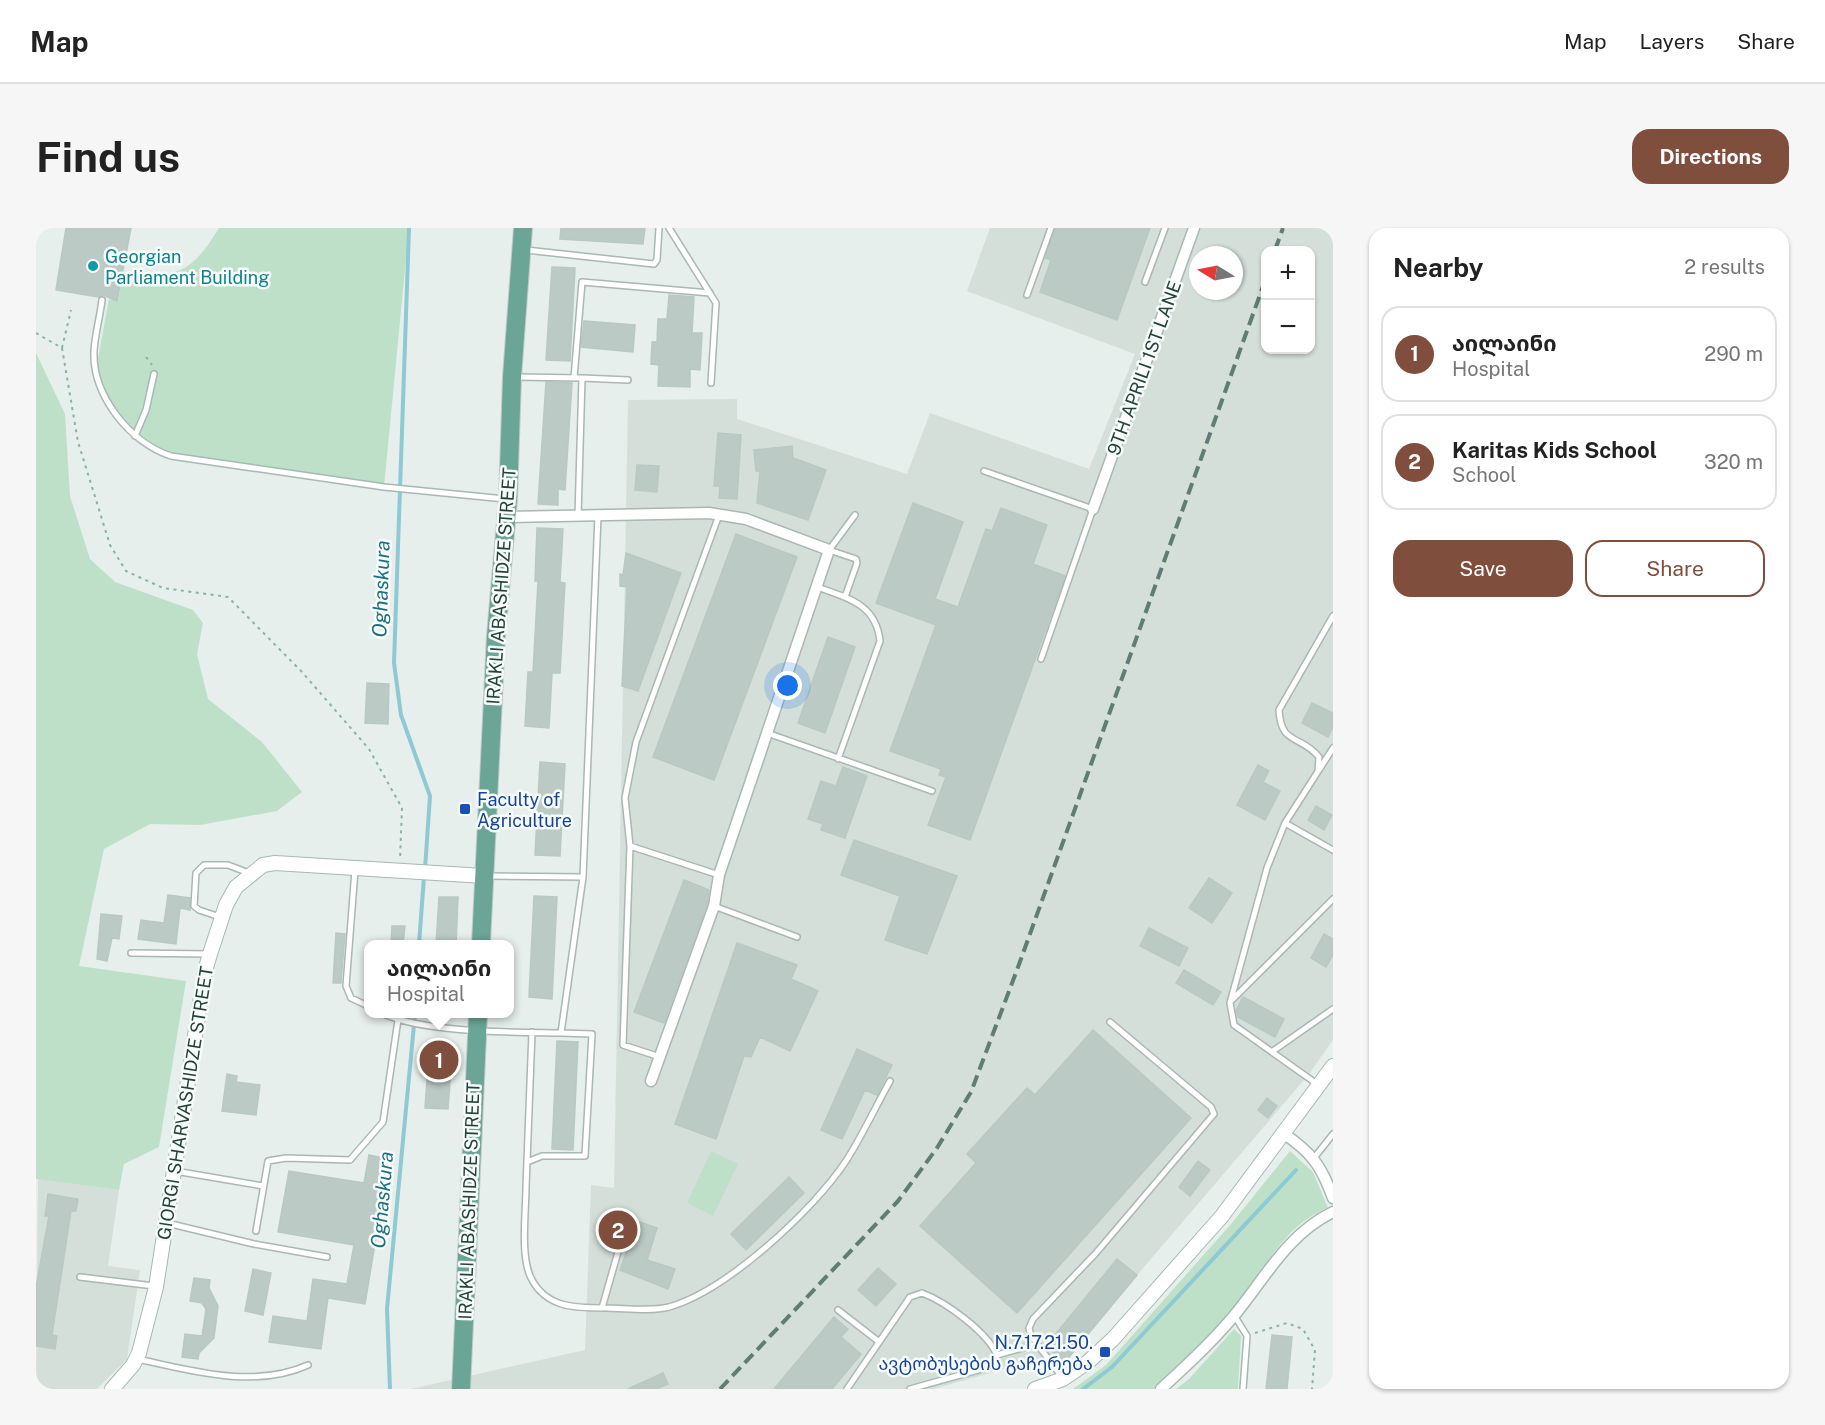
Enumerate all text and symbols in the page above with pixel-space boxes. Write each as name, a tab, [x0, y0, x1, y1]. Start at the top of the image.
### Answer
text: Map	[30, 25, 89, 58]
text: Map	[1564, 29, 1607, 54]
text: Layers	[1640, 29, 1704, 54]
text: Share	[1737, 29, 1795, 54]
button: Directions	[1632, 129, 1789, 184]
text: Find us	[36, 132, 180, 181]
place label: Georgian Parliament Building	[105, 246, 269, 288]
north arrow	[1189, 246, 1243, 300]
map controls	[1261, 246, 1315, 354]
button: +	[1261, 246, 1315, 300]
text: Nearby	[1393, 252, 1483, 283]
text: 2 results	[1684, 255, 1765, 279]
marker: Georgian Parliament Building	[86, 259, 100, 273]
street label: 9TH APRILI 1ST LANE	[1103, 278, 1185, 458]
button: −	[1261, 300, 1315, 354]
text: აილაინი	[1452, 330, 1557, 356]
text: 1	[1410, 342, 1419, 366]
text: 290 m	[1704, 342, 1763, 366]
text: Hospital	[1452, 357, 1530, 381]
text: Karitas Kids School	[1452, 437, 1657, 463]
text: 2	[1408, 450, 1421, 474]
text: 320 m	[1704, 450, 1763, 474]
text: School	[1452, 463, 1516, 487]
street label: IRAKLI ABASHIDZE STREET	[482, 467, 520, 705]
water label: Oghaskura	[367, 540, 395, 638]
button: Save	[1393, 540, 1573, 597]
button: Share	[1585, 540, 1765, 597]
your location	[773, 671, 802, 700]
place label: Faculty of Agriculture	[477, 789, 572, 831]
marker: Faculty of Agriculture	[458, 802, 472, 816]
popup	[364, 940, 514, 1018]
text: აილაინი	[387, 955, 491, 981]
street label: GIORGI SHARVASHIDZE STREET	[153, 964, 217, 1241]
text: Hospital	[387, 982, 465, 1006]
pin: 1	[420, 1038, 458, 1082]
street label: IRAKLI ABASHIDZE STREET	[454, 1082, 484, 1320]
water label: Oghaskura	[366, 1151, 398, 1249]
pin: 2	[598, 1208, 638, 1252]
place label: N.7.17.21.50. ავტობუსების გაჩერება	[879, 1332, 1093, 1375]
marker: N.7.17.21.50. ავტობუსების გაჩერება	[1098, 1345, 1112, 1359]

